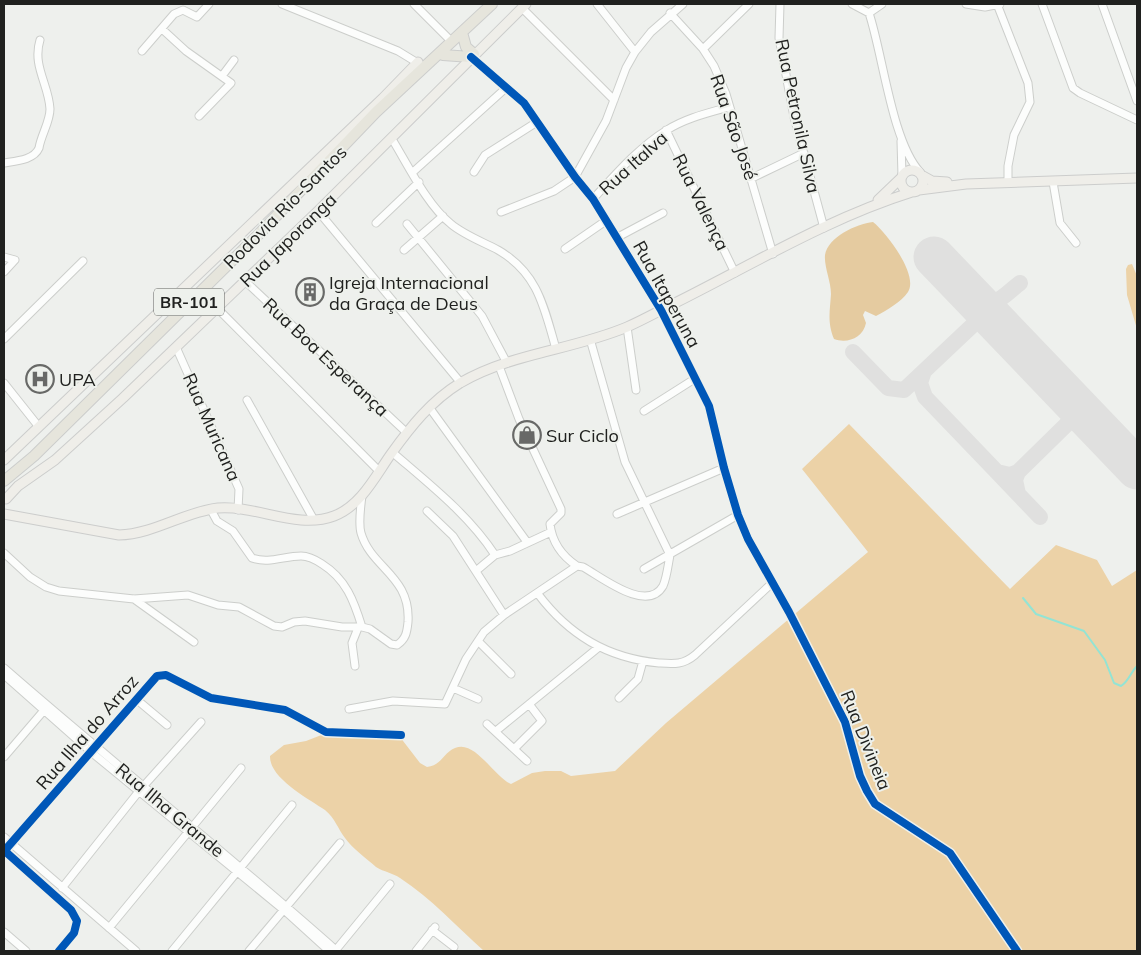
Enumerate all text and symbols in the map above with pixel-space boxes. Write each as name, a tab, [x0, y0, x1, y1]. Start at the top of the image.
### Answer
street label: Rua Petronila Silva	[770, 37, 826, 195]
street label: Rua São José	[705, 71, 763, 183]
street label: Rua Italva	[594, 126, 672, 200]
street label: Rodovia Rio-Santos	[218, 140, 352, 274]
street label: Rua Valença	[668, 150, 734, 254]
street label: Rua Japoranga	[235, 188, 341, 292]
street label: Rua Itaperuna	[628, 236, 706, 352]
place label: Igreja Internacional da Graça de Deus	[329, 271, 489, 315]
building icon: Igreja Internacional da Graça de Deus	[295, 277, 325, 307]
road number: BR-101	[154, 288, 224, 316]
street label: Rua Boa Esperança	[258, 293, 394, 421]
hospital icon: UPA	[25, 364, 55, 394]
place label: UPA	[59, 368, 96, 391]
street label: Rua Muricana	[178, 369, 246, 485]
shop icon: Sur Ciclo	[512, 420, 542, 450]
place label: Sur Ciclo	[546, 424, 619, 447]
street label: Rua Ilha do Arroz	[31, 670, 143, 794]
street label: Rua Divineia	[836, 687, 896, 793]
street label: Rua Ilha Grande	[111, 758, 229, 862]

